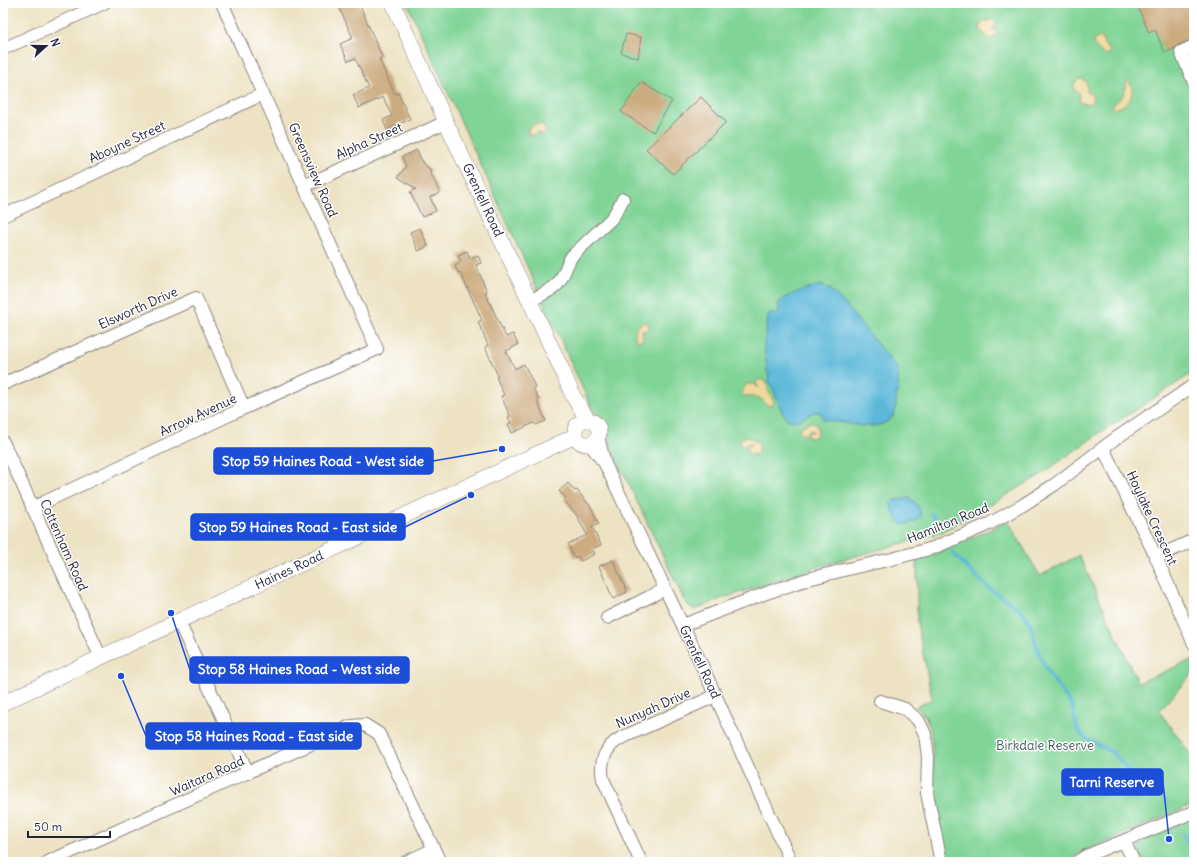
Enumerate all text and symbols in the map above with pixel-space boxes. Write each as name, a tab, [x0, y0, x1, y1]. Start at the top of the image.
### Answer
north arrow	[26, 26, 66, 66]
text: N	[47, 36, 63, 48]
street label: Aboyne Street	[86, 117, 169, 167]
street label: Alpha Street	[333, 118, 406, 163]
street label: Greensview Road	[285, 120, 342, 220]
street label: Grenfell Road	[459, 161, 508, 240]
street label: Elsworth Drive	[96, 283, 180, 333]
street label: Arrow Avenue	[157, 390, 239, 440]
callout: Stop 59 Haines Road - West side	[214, 448, 433, 474]
text: Stop 59 Haines Road - West side	[222, 452, 425, 470]
street label: Hoylake Crescent	[1123, 468, 1182, 569]
street label: Cottenham Road	[36, 496, 92, 594]
street label: Hamilton Road	[905, 499, 992, 547]
callout: Stop 59 Haines Road - East side	[191, 514, 405, 540]
text: Stop 59 Haines Road - East side	[199, 518, 398, 536]
street label: Haines Road	[252, 547, 326, 593]
street label: Grenfell Road	[676, 623, 725, 702]
callout: Stop 58 Haines Road - West side	[190, 657, 409, 683]
text: Stop 58 Haines Road - West side	[198, 660, 401, 678]
street label: Nunyah Drive	[613, 684, 693, 732]
callout: Stop 58 Haines Road - East side	[146, 723, 361, 749]
text: Stop 58 Haines Road - East side	[155, 727, 354, 745]
park label: Birkdale Reserve	[996, 737, 1094, 754]
street label: Waitara Road	[167, 752, 247, 800]
callout: Tarni Reserve	[1062, 769, 1163, 795]
text: Tarni Reserve	[1070, 773, 1155, 791]
scale bar	[28, 813, 110, 839]
text: 50 m	[34, 819, 63, 834]

